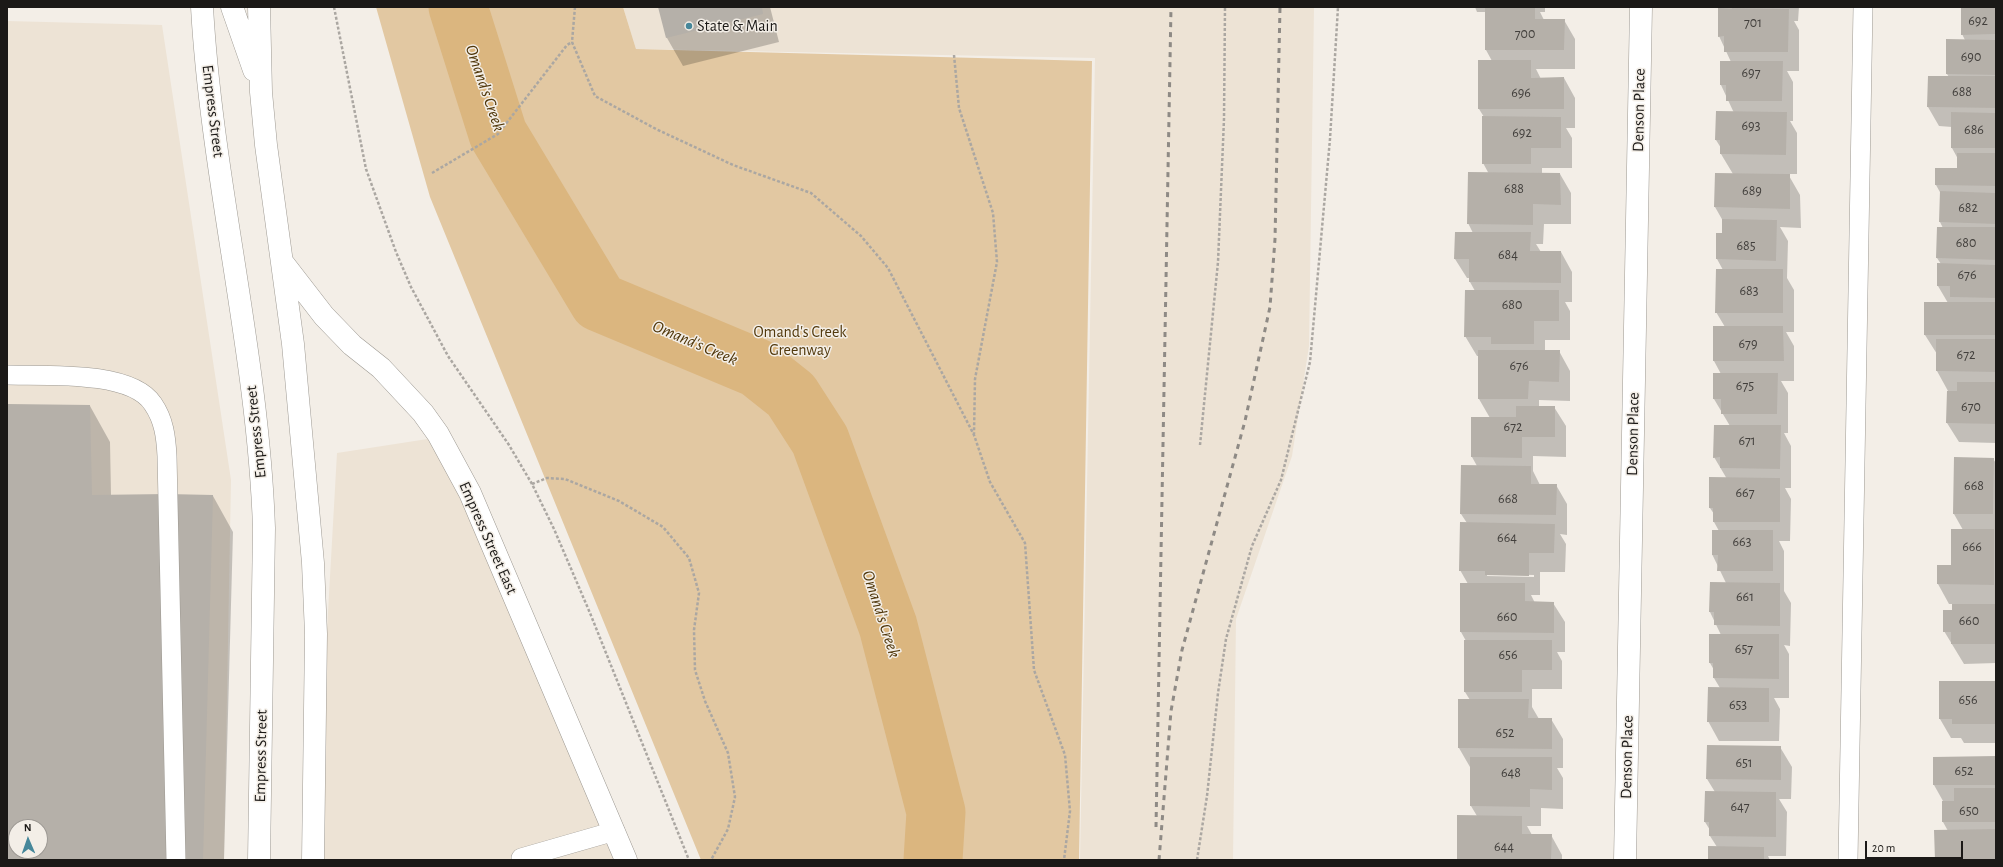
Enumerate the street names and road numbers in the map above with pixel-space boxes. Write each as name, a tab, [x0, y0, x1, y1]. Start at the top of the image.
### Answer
street label: Empress Street	[198, 64, 228, 158]
street label: Denson Place	[1629, 68, 1649, 152]
street label: Empress Street	[242, 385, 270, 479]
street label: Denson Place	[1623, 392, 1643, 476]
street label: Empress Street East	[455, 479, 521, 597]
street label: Empress Street	[251, 709, 271, 803]
street label: Denson Place	[1617, 715, 1637, 799]

